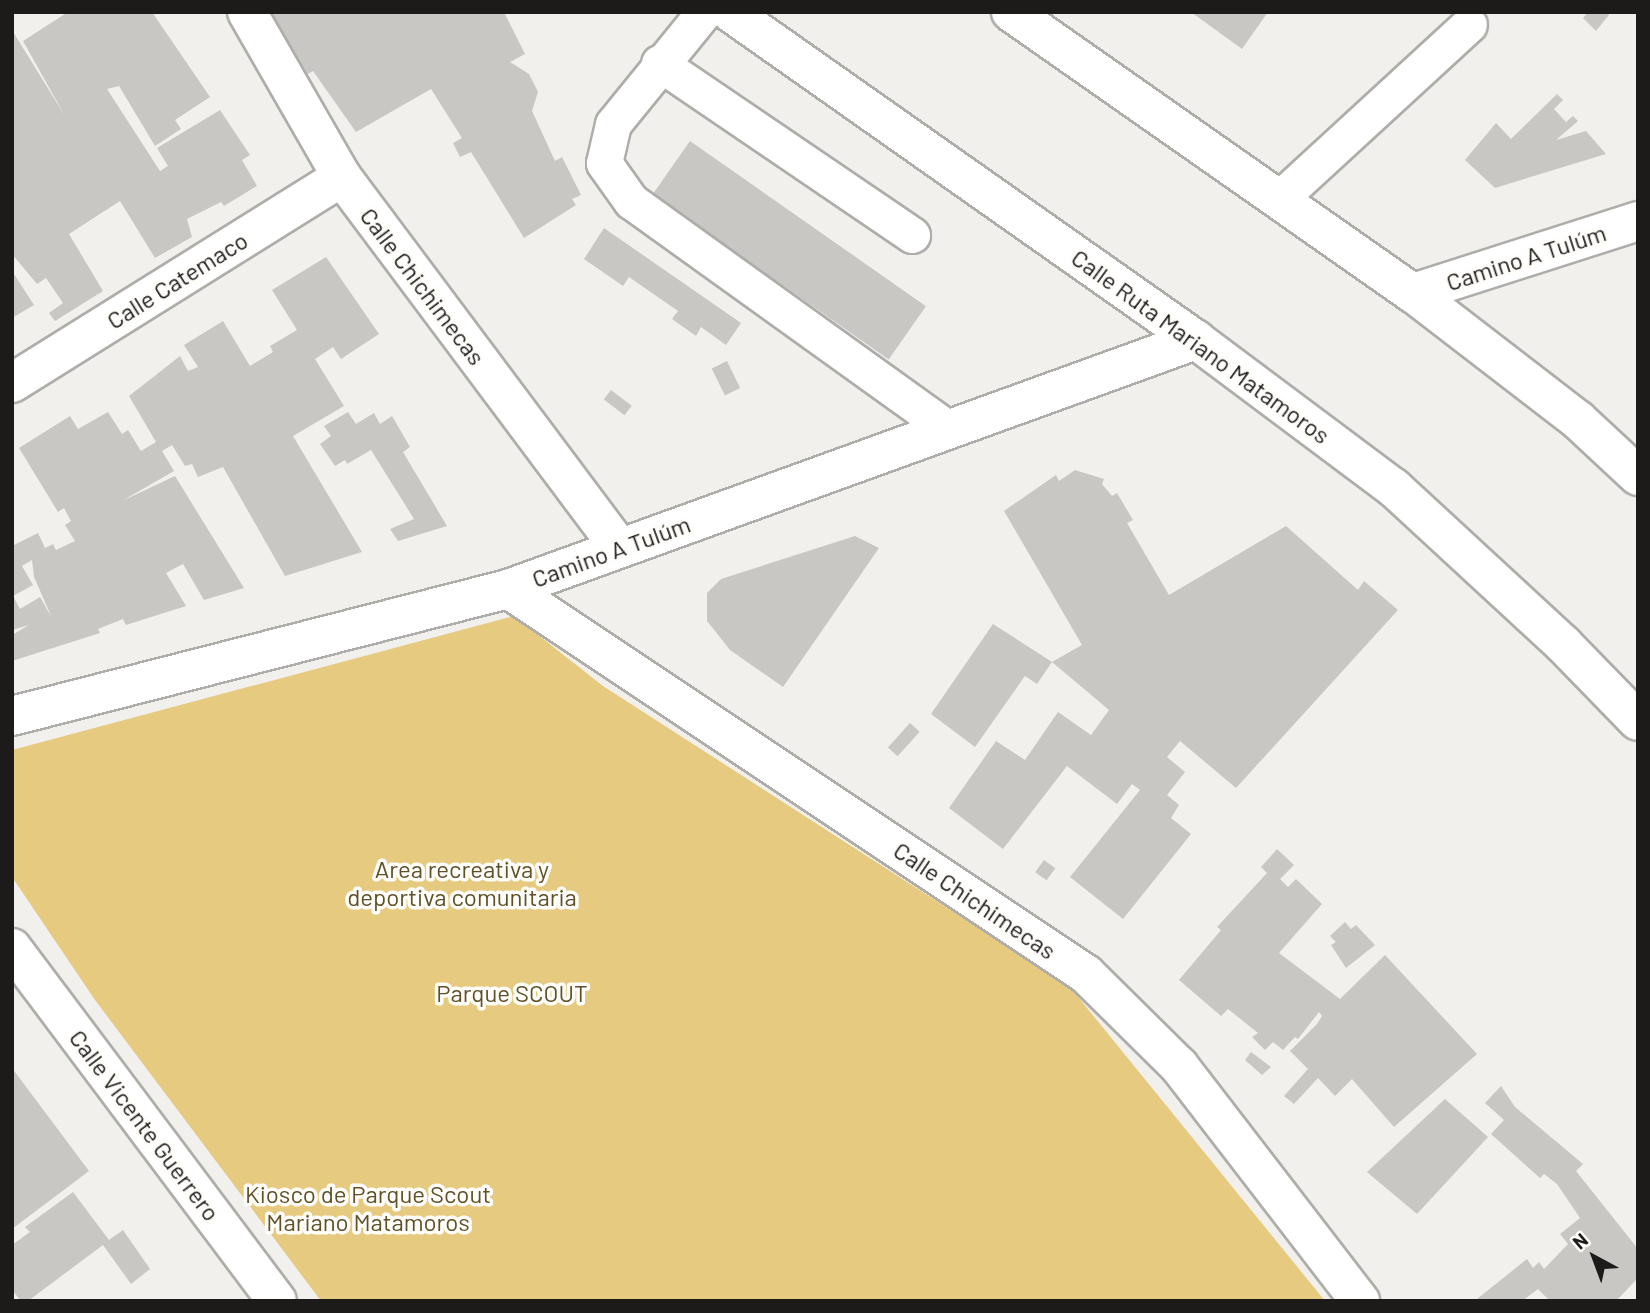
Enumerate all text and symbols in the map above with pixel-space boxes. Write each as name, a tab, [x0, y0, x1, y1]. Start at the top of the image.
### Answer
street label: Calle Chichimecas	[355, 202, 491, 370]
street label: Camino A Tulúm	[1442, 218, 1610, 296]
street label: Calle Catemaco	[101, 225, 253, 335]
street label: Calle Ruta Mariano Matamoros	[1066, 243, 1336, 449]
street label: Camino A Tulúm	[528, 509, 694, 593]
street label: Calle Chichimecas	[889, 835, 1061, 965]
park label: Area recreativa y deportiva comunitaria	[347, 855, 577, 911]
park label: Parque SCOUT	[436, 979, 588, 1007]
street label: Calle Vicente Guerrero	[64, 1024, 226, 1226]
park label: Kiosco de Parque Scout Mariano Matamoros	[245, 1180, 491, 1236]
north arrow	[1559, 1222, 1629, 1292]
text: N	[1568, 1228, 1592, 1254]

